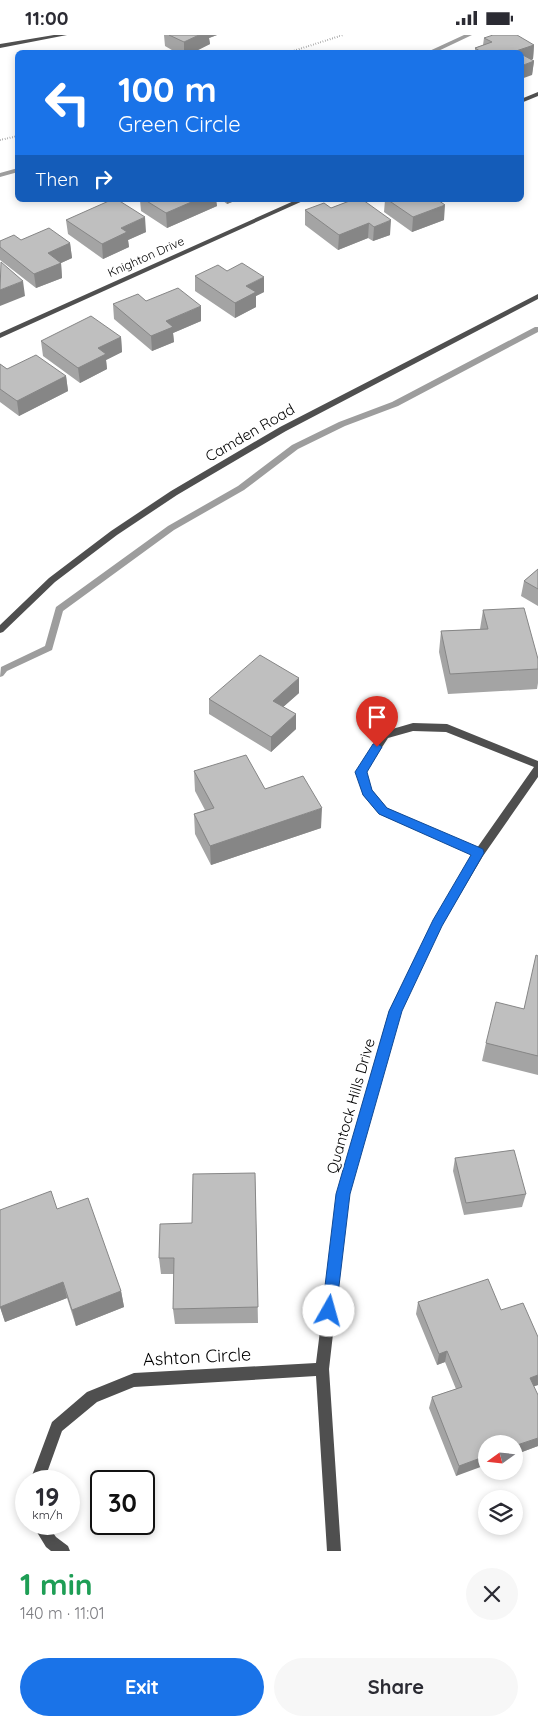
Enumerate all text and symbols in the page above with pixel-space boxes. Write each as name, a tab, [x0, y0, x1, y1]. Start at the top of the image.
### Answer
text: 11:00	[25, 6, 68, 30]
text: 100 m	[118, 67, 217, 111]
icon: left	[35, 70, 100, 135]
text: Green Circle	[118, 110, 241, 138]
icon: right	[89, 165, 117, 193]
text: Then	[35, 167, 79, 191]
street label: Knighton Drive	[105, 233, 187, 280]
street label: Camden Road	[202, 399, 298, 466]
pin	[356, 696, 398, 747]
icon: arrive	[363, 703, 391, 731]
street label: Quantock Hills Drive	[322, 1036, 379, 1176]
position arrow	[302, 1284, 354, 1336]
street label: Ashton Circle	[142, 1342, 252, 1371]
north arrow	[478, 1435, 522, 1480]
map controls	[478, 1435, 523, 1535]
speed limit sign: 30	[90, 1470, 155, 1535]
text: 19	[36, 1481, 59, 1512]
button: layers	[478, 1490, 523, 1535]
text: km/h	[32, 1507, 63, 1522]
text: 1 min	[20, 1565, 93, 1603]
button: close	[466, 1568, 518, 1620]
text: 140 m · 11:01	[20, 1603, 105, 1623]
button: Exit	[20, 1658, 264, 1716]
button: Share	[274, 1658, 518, 1716]

